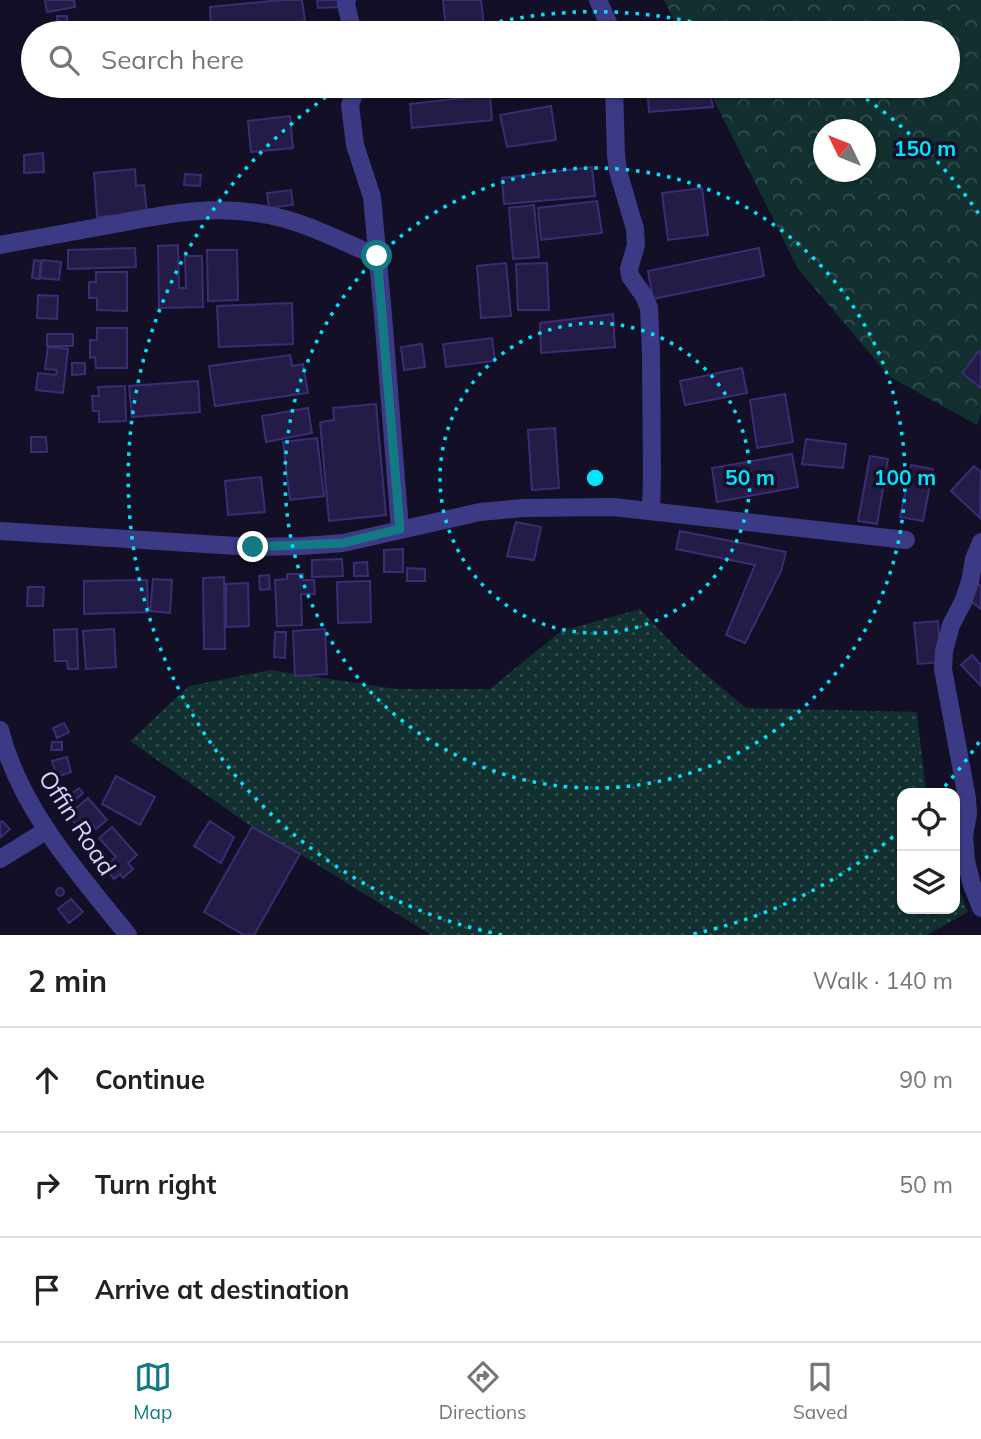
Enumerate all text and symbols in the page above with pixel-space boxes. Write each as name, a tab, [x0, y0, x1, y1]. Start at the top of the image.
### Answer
search box	[21, 21, 960, 98]
icon: search	[45, 41, 83, 79]
text: Search here	[101, 43, 244, 76]
north arrow	[813, 119, 876, 182]
text: 150 m	[894, 135, 956, 161]
route start	[361, 240, 392, 271]
text: 50 m	[725, 464, 775, 490]
text: 100 m	[874, 464, 936, 490]
centre of rings	[583, 466, 607, 490]
route end	[237, 531, 268, 562]
street label: Offin Road	[33, 764, 123, 881]
map controls	[897, 788, 960, 914]
button: locate	[897, 788, 960, 851]
button: layers	[897, 851, 960, 914]
text: 2 min	[28, 962, 107, 1000]
text: Walk · 140 m	[813, 966, 953, 995]
icon: ahead	[28, 1061, 66, 1099]
text: Continue	[95, 1063, 205, 1096]
text: 90 m	[899, 1065, 953, 1094]
icon: right	[28, 1166, 66, 1204]
text: Turn right	[95, 1168, 216, 1201]
text: 50 m	[899, 1170, 953, 1199]
icon: arrive	[28, 1271, 66, 1309]
text: Arrive at destination	[95, 1273, 350, 1306]
tab: Map	[133, 1358, 172, 1424]
tab: Directions	[439, 1358, 527, 1424]
tab: Saved	[793, 1358, 848, 1424]

